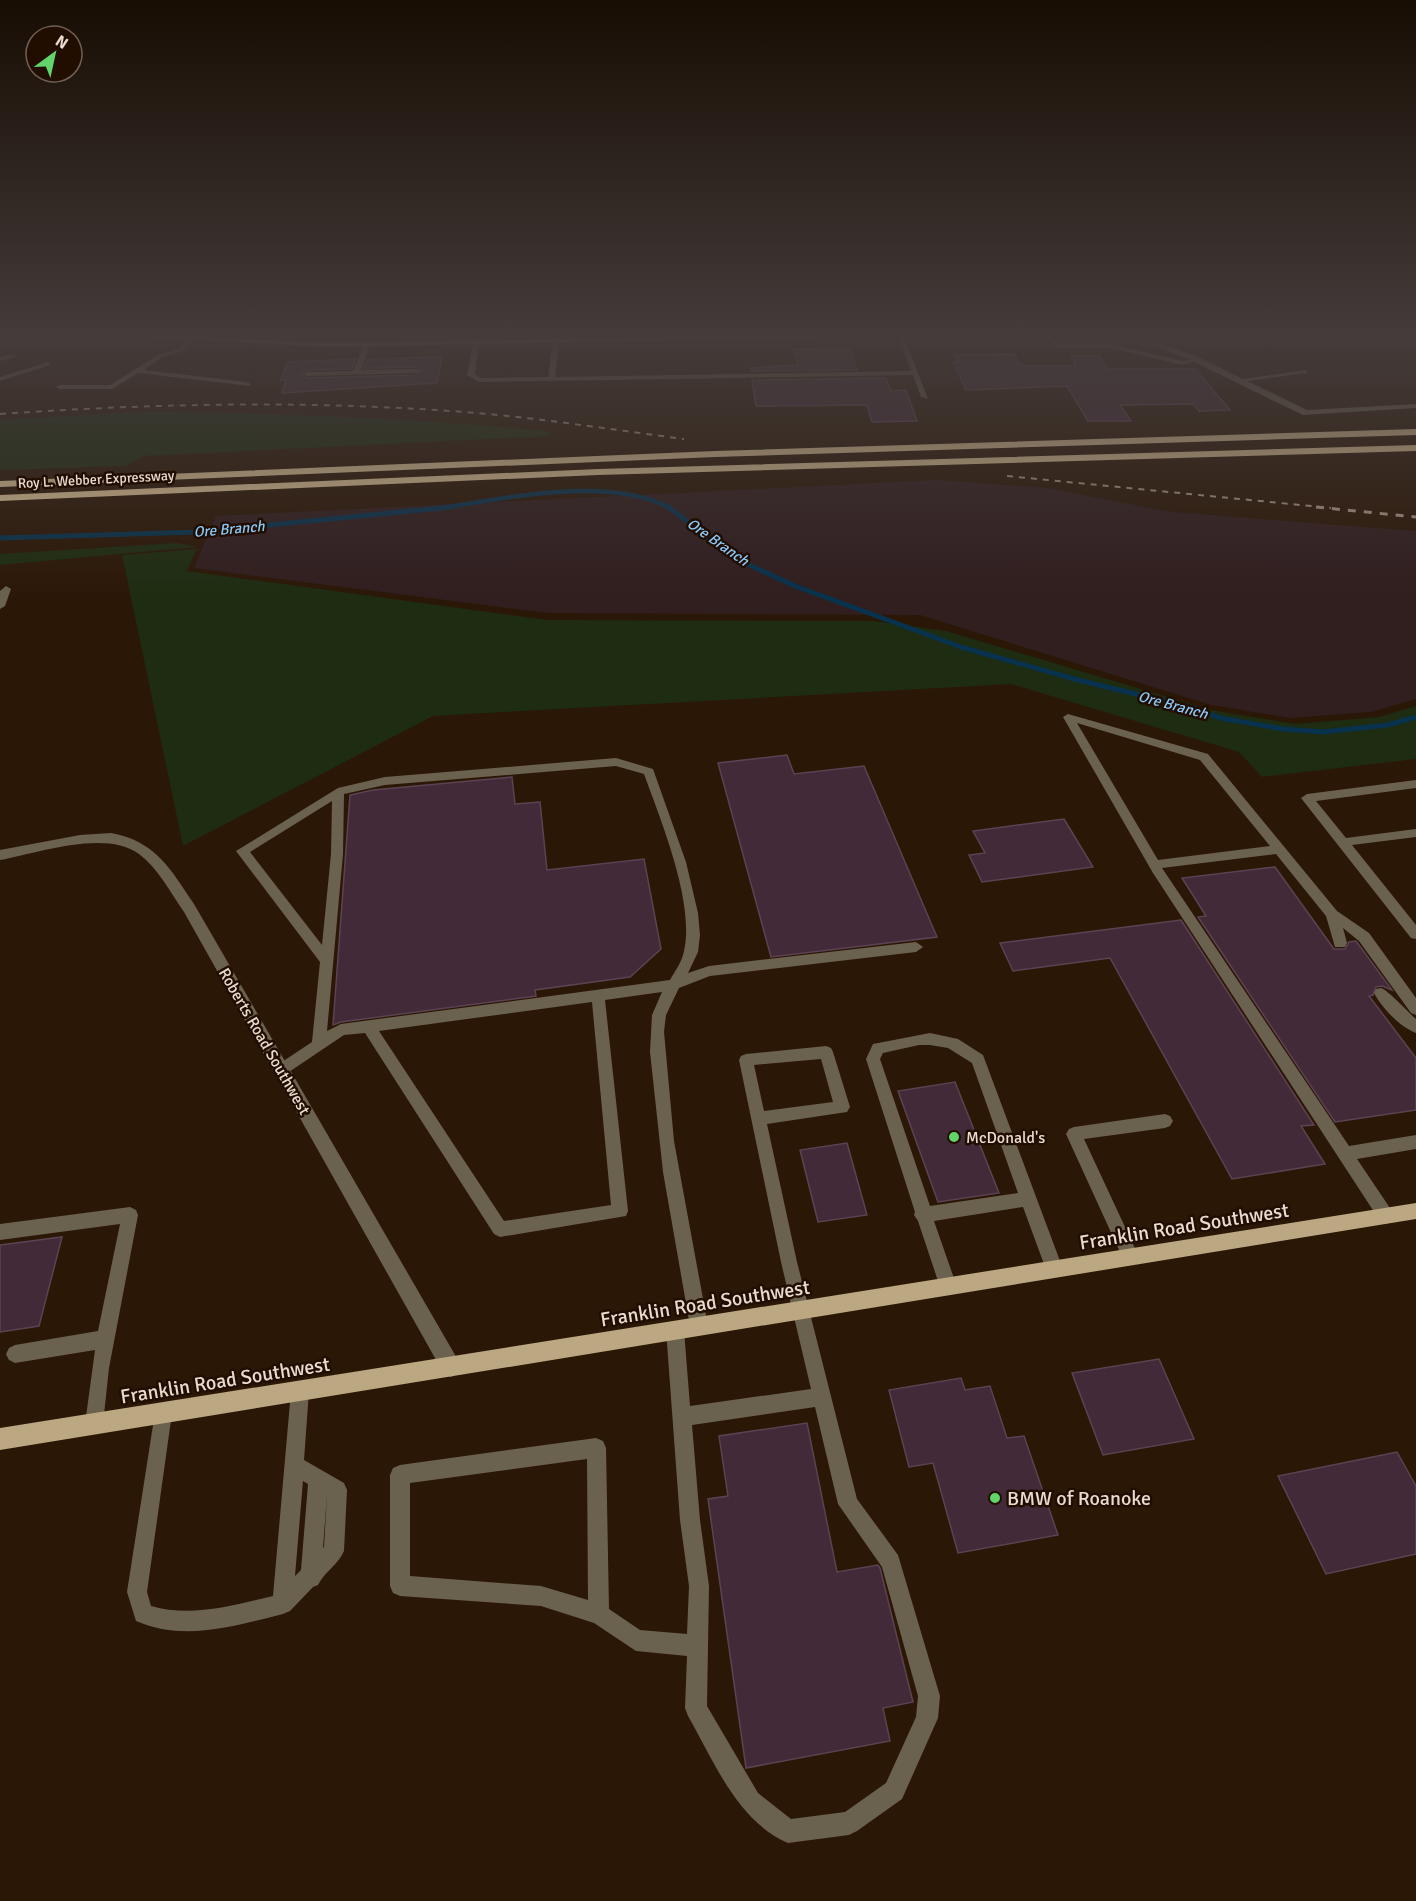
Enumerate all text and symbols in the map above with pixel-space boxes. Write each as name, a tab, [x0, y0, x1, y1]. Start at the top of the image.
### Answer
north arrow	[24, 24, 84, 84]
text: N	[52, 31, 72, 54]
street label: Roy L. Webber Expressway	[17, 467, 175, 492]
water label: Ore Branch	[684, 514, 753, 570]
water label: Ore Branch	[193, 517, 266, 541]
water label: Ore Branch	[1136, 687, 1211, 723]
street label: Roberts Road Southwest	[214, 965, 315, 1119]
place label: McDonald's	[966, 1128, 1045, 1148]
marker: McDonald's	[947, 1130, 961, 1144]
street label: Franklin Road Southwest	[1078, 1198, 1291, 1255]
street label: Franklin Road Southwest	[599, 1275, 812, 1332]
street label: Franklin Road Southwest	[119, 1352, 332, 1409]
place label: BMW of Roanoke	[1007, 1486, 1151, 1511]
marker: BMW of Roanoke	[988, 1491, 1002, 1505]

